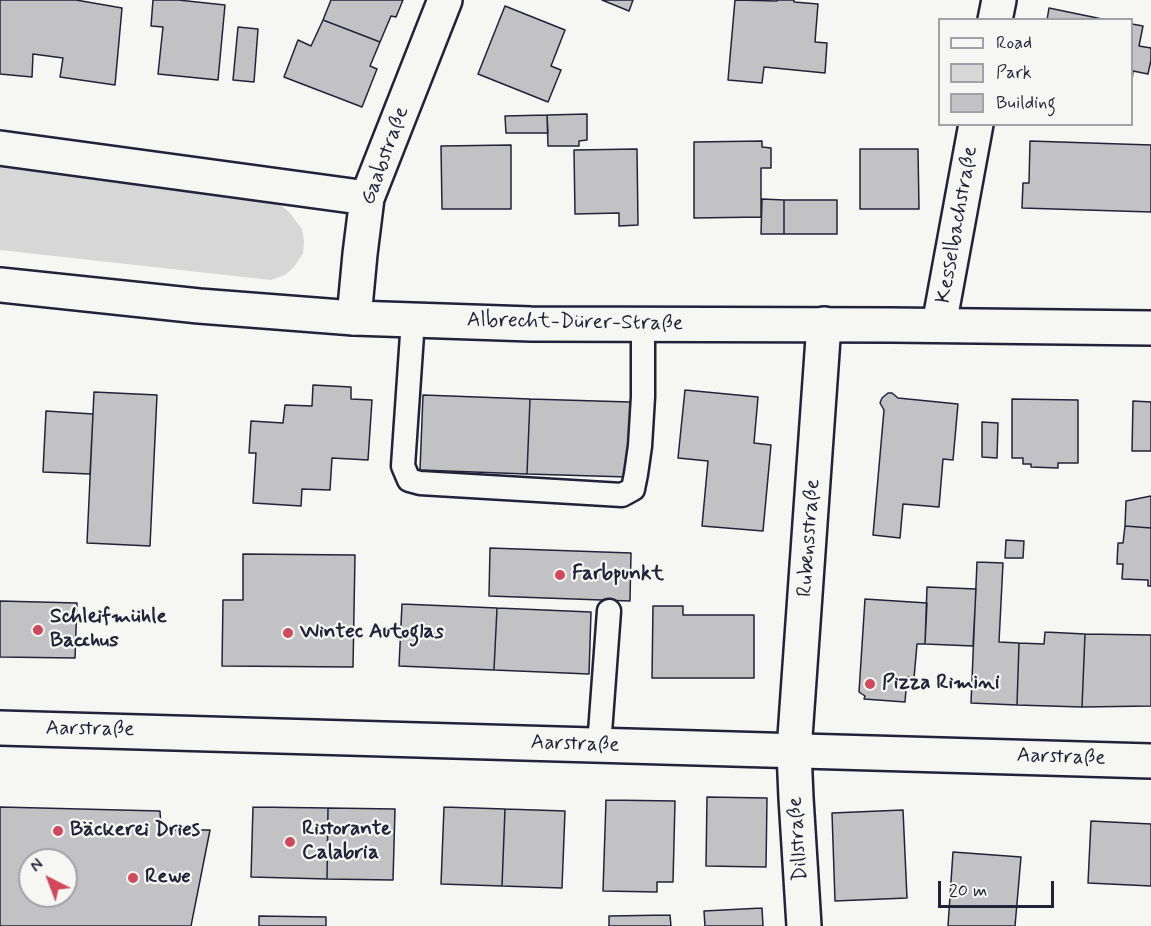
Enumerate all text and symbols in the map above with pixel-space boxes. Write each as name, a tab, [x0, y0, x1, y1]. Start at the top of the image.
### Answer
legend	[938, 18, 1133, 126]
text: Road	[996, 31, 1032, 55]
text: Park	[996, 61, 1032, 85]
text: Building	[996, 91, 1056, 115]
street label: Gaabstraße	[357, 104, 415, 208]
street label: Kesselbachstraße	[932, 144, 984, 306]
street label: Albrecht-Dürer-Straße	[467, 309, 683, 337]
street label: Rubensstraße	[793, 478, 827, 598]
place label: Farbpunkt	[572, 562, 664, 588]
marker: Farbpunkt	[553, 568, 567, 582]
place label: Schleifmühle Bacchus	[50, 605, 167, 655]
place label: Wintec Autoglas	[300, 620, 444, 646]
marker: Schleifmühle Bacchus	[31, 623, 45, 637]
marker: Wintec Autoglas	[281, 626, 295, 640]
place label: Pizza Rimini	[882, 671, 999, 697]
marker: Pizza Rimini	[863, 677, 877, 691]
street label: Aarstraße	[45, 717, 135, 743]
street label: Aarstraße	[530, 731, 620, 759]
street label: Aarstraße	[1016, 744, 1106, 772]
street label: Dillstraße	[783, 796, 815, 882]
place label: Ristorante Calabria	[302, 817, 391, 867]
place label: Bäckerei Dries	[70, 818, 200, 844]
marker: Bäckerei Dries	[51, 824, 65, 838]
marker: Ristorante Calabria	[283, 835, 297, 849]
north arrow	[18, 848, 78, 908]
text: N	[26, 854, 48, 877]
place label: Rewe	[145, 865, 191, 891]
scale bar	[941, 869, 1056, 907]
marker: Rewe	[126, 871, 140, 885]
text: 20 m	[949, 879, 987, 903]

